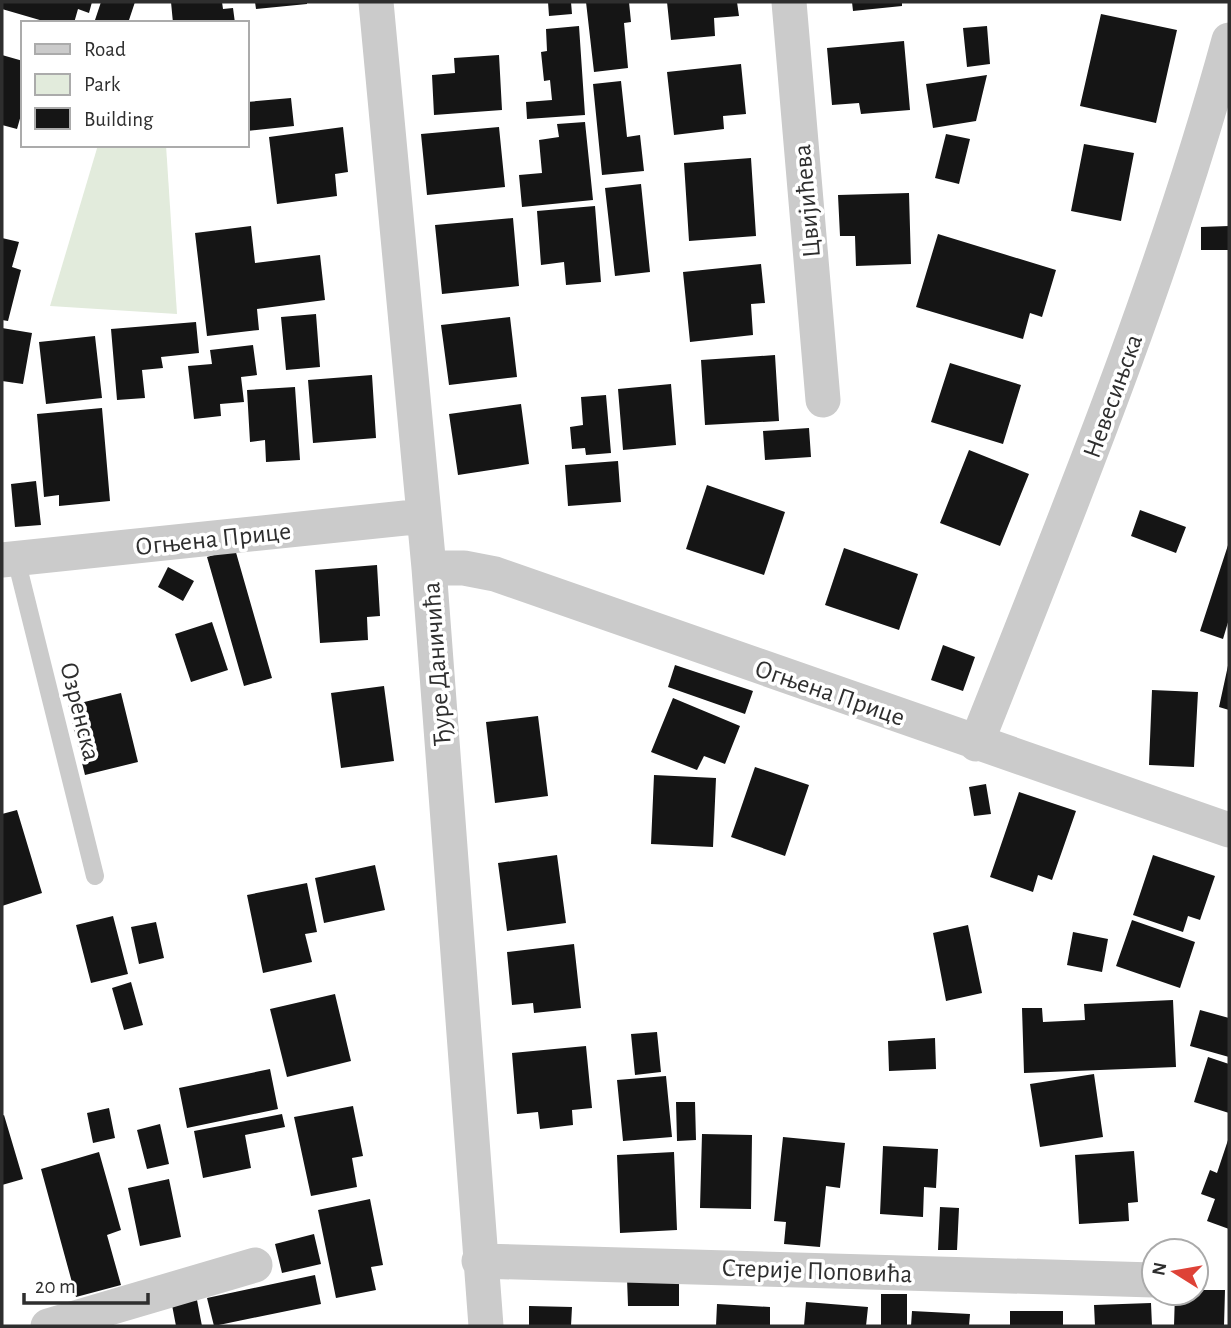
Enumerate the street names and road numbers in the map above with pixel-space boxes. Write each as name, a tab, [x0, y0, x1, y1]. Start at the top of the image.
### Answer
street label: Цвијићева	[789, 143, 825, 259]
street label: Невесињска	[1079, 331, 1147, 462]
street label: Огњена Прице	[134, 518, 292, 560]
street label: Ђуре Даничића	[418, 581, 456, 747]
street label: Огњена Прице	[751, 655, 908, 731]
street label: Озренска	[55, 659, 105, 763]
street label: Стерије Поповића	[721, 1255, 913, 1287]

